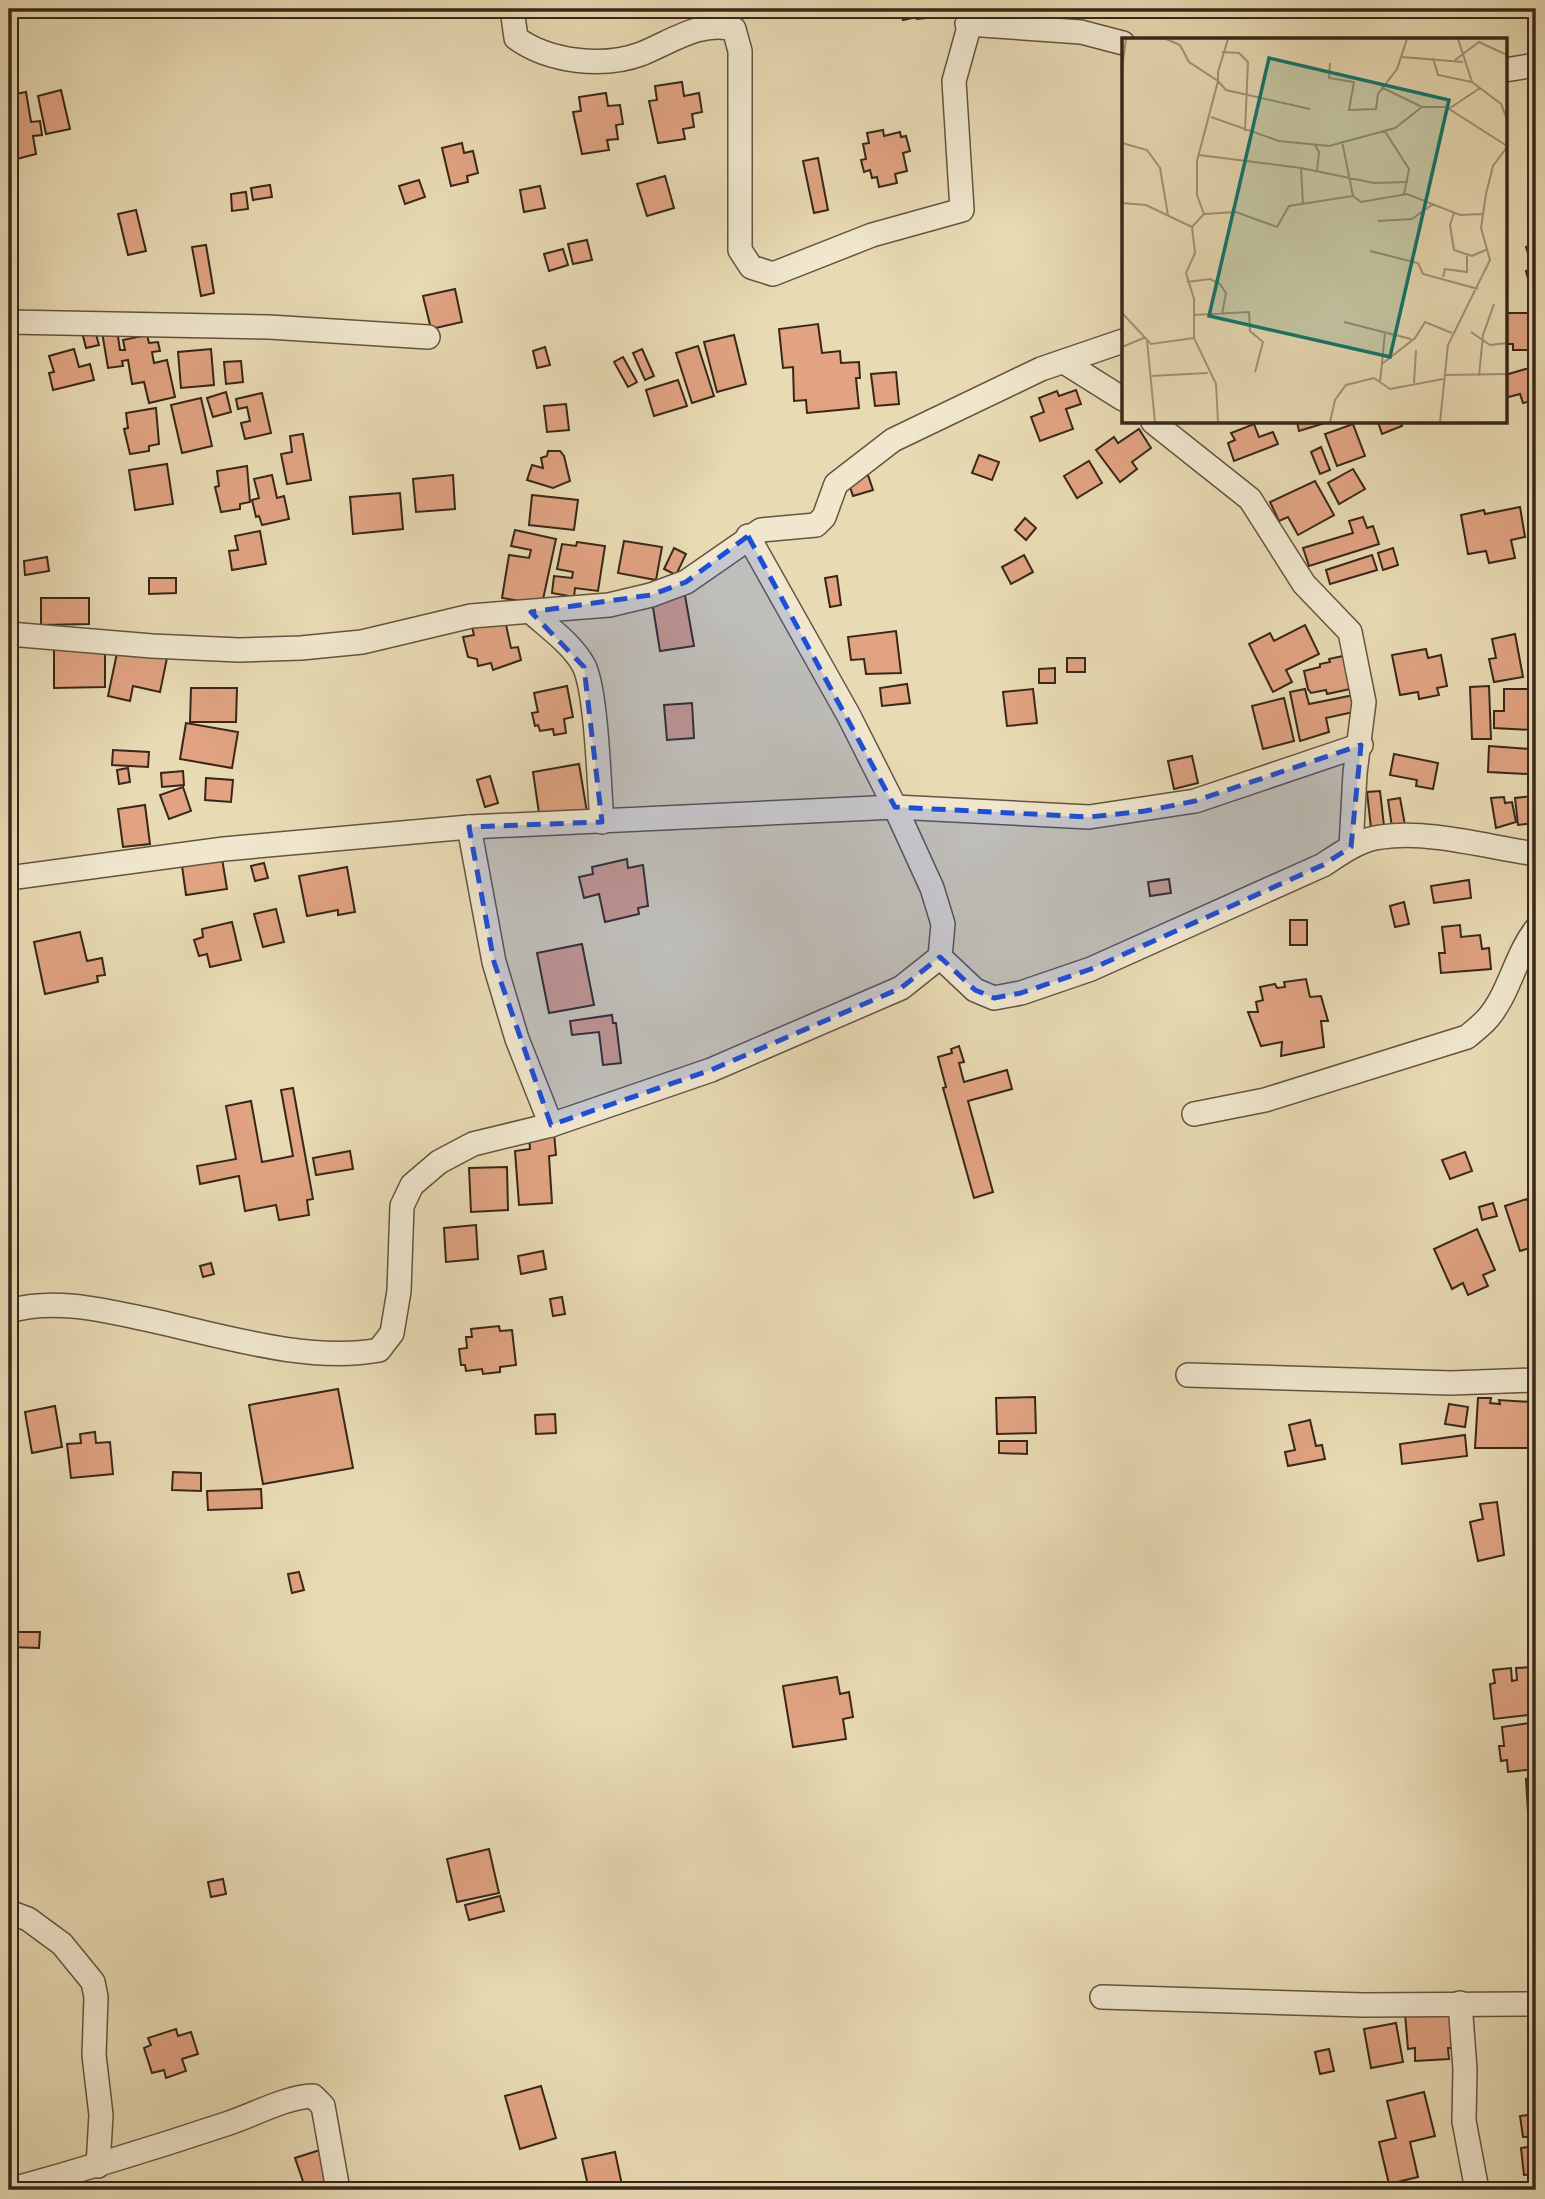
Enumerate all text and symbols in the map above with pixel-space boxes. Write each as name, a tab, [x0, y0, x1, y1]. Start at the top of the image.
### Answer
inset map	[1122, 38, 1506, 424]

